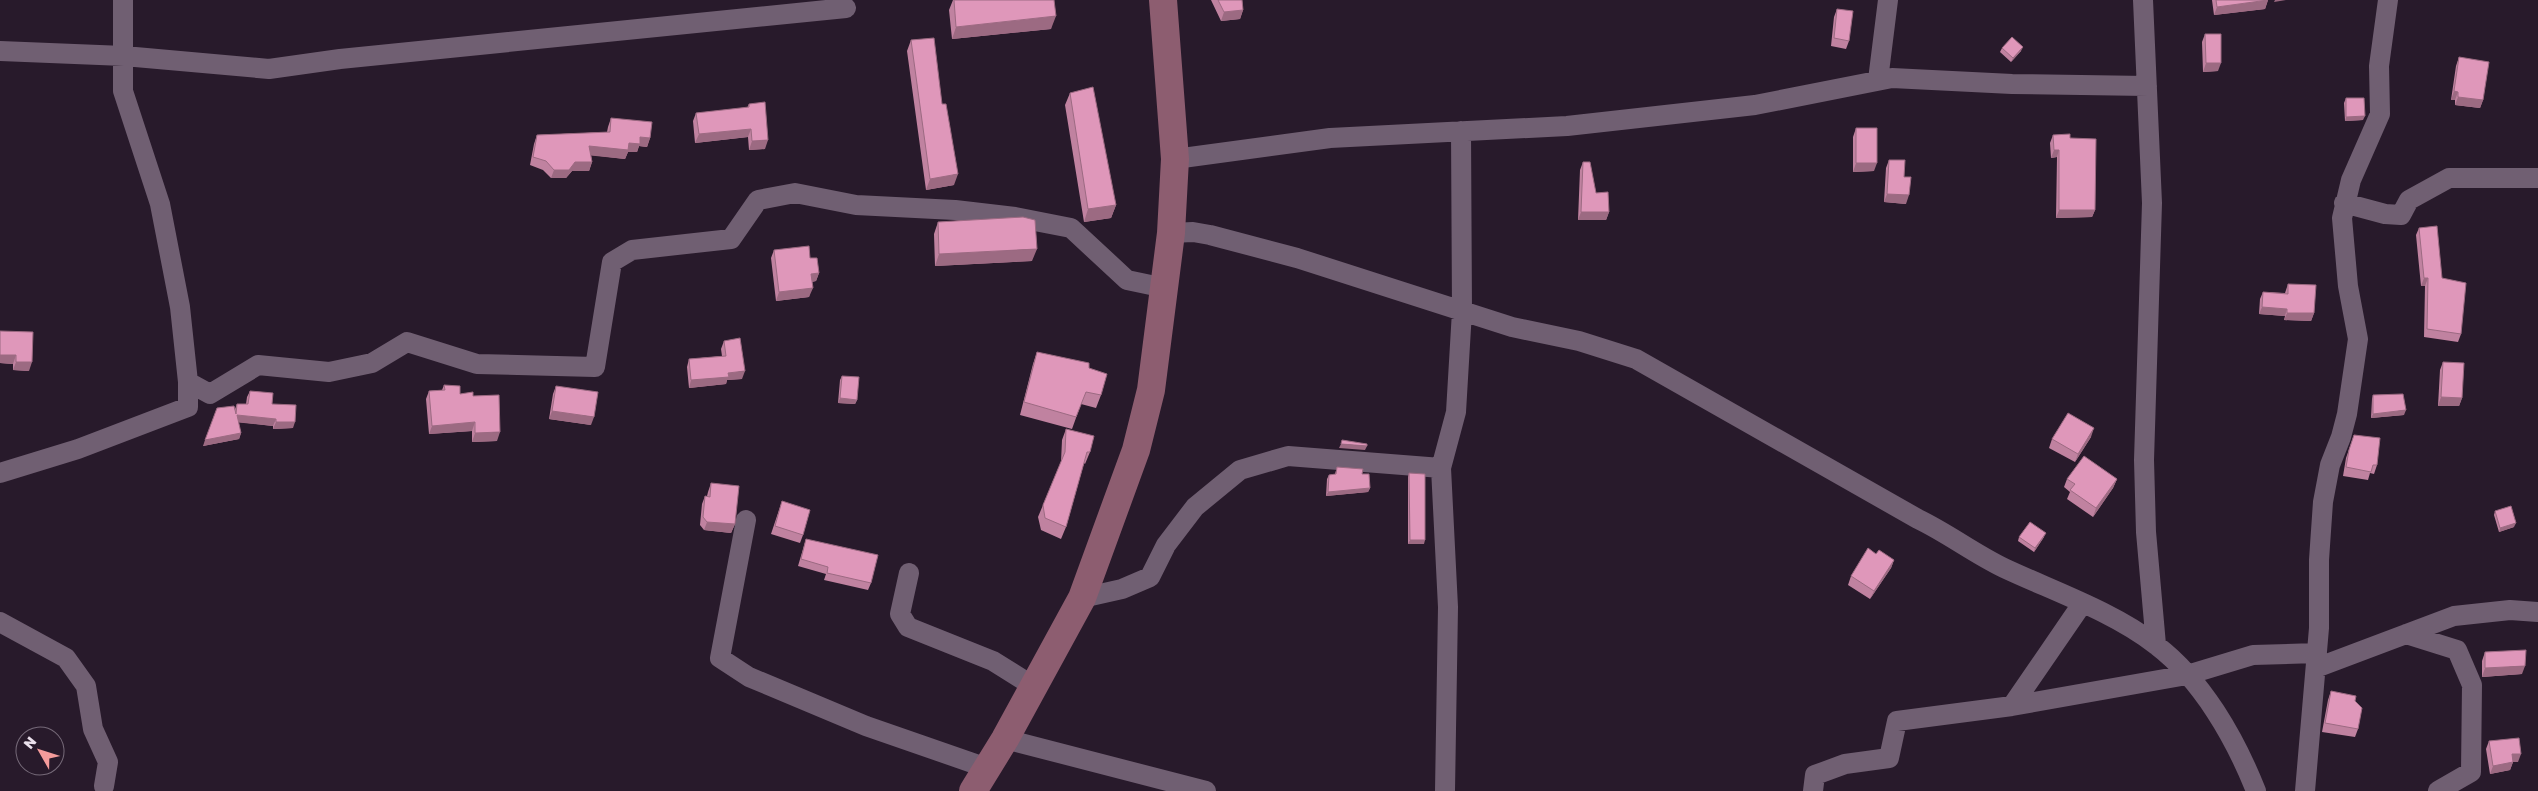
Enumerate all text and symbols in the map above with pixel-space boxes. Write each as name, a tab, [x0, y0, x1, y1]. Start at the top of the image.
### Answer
north arrow	[15, 726, 65, 776]
text: N	[20, 733, 39, 752]

